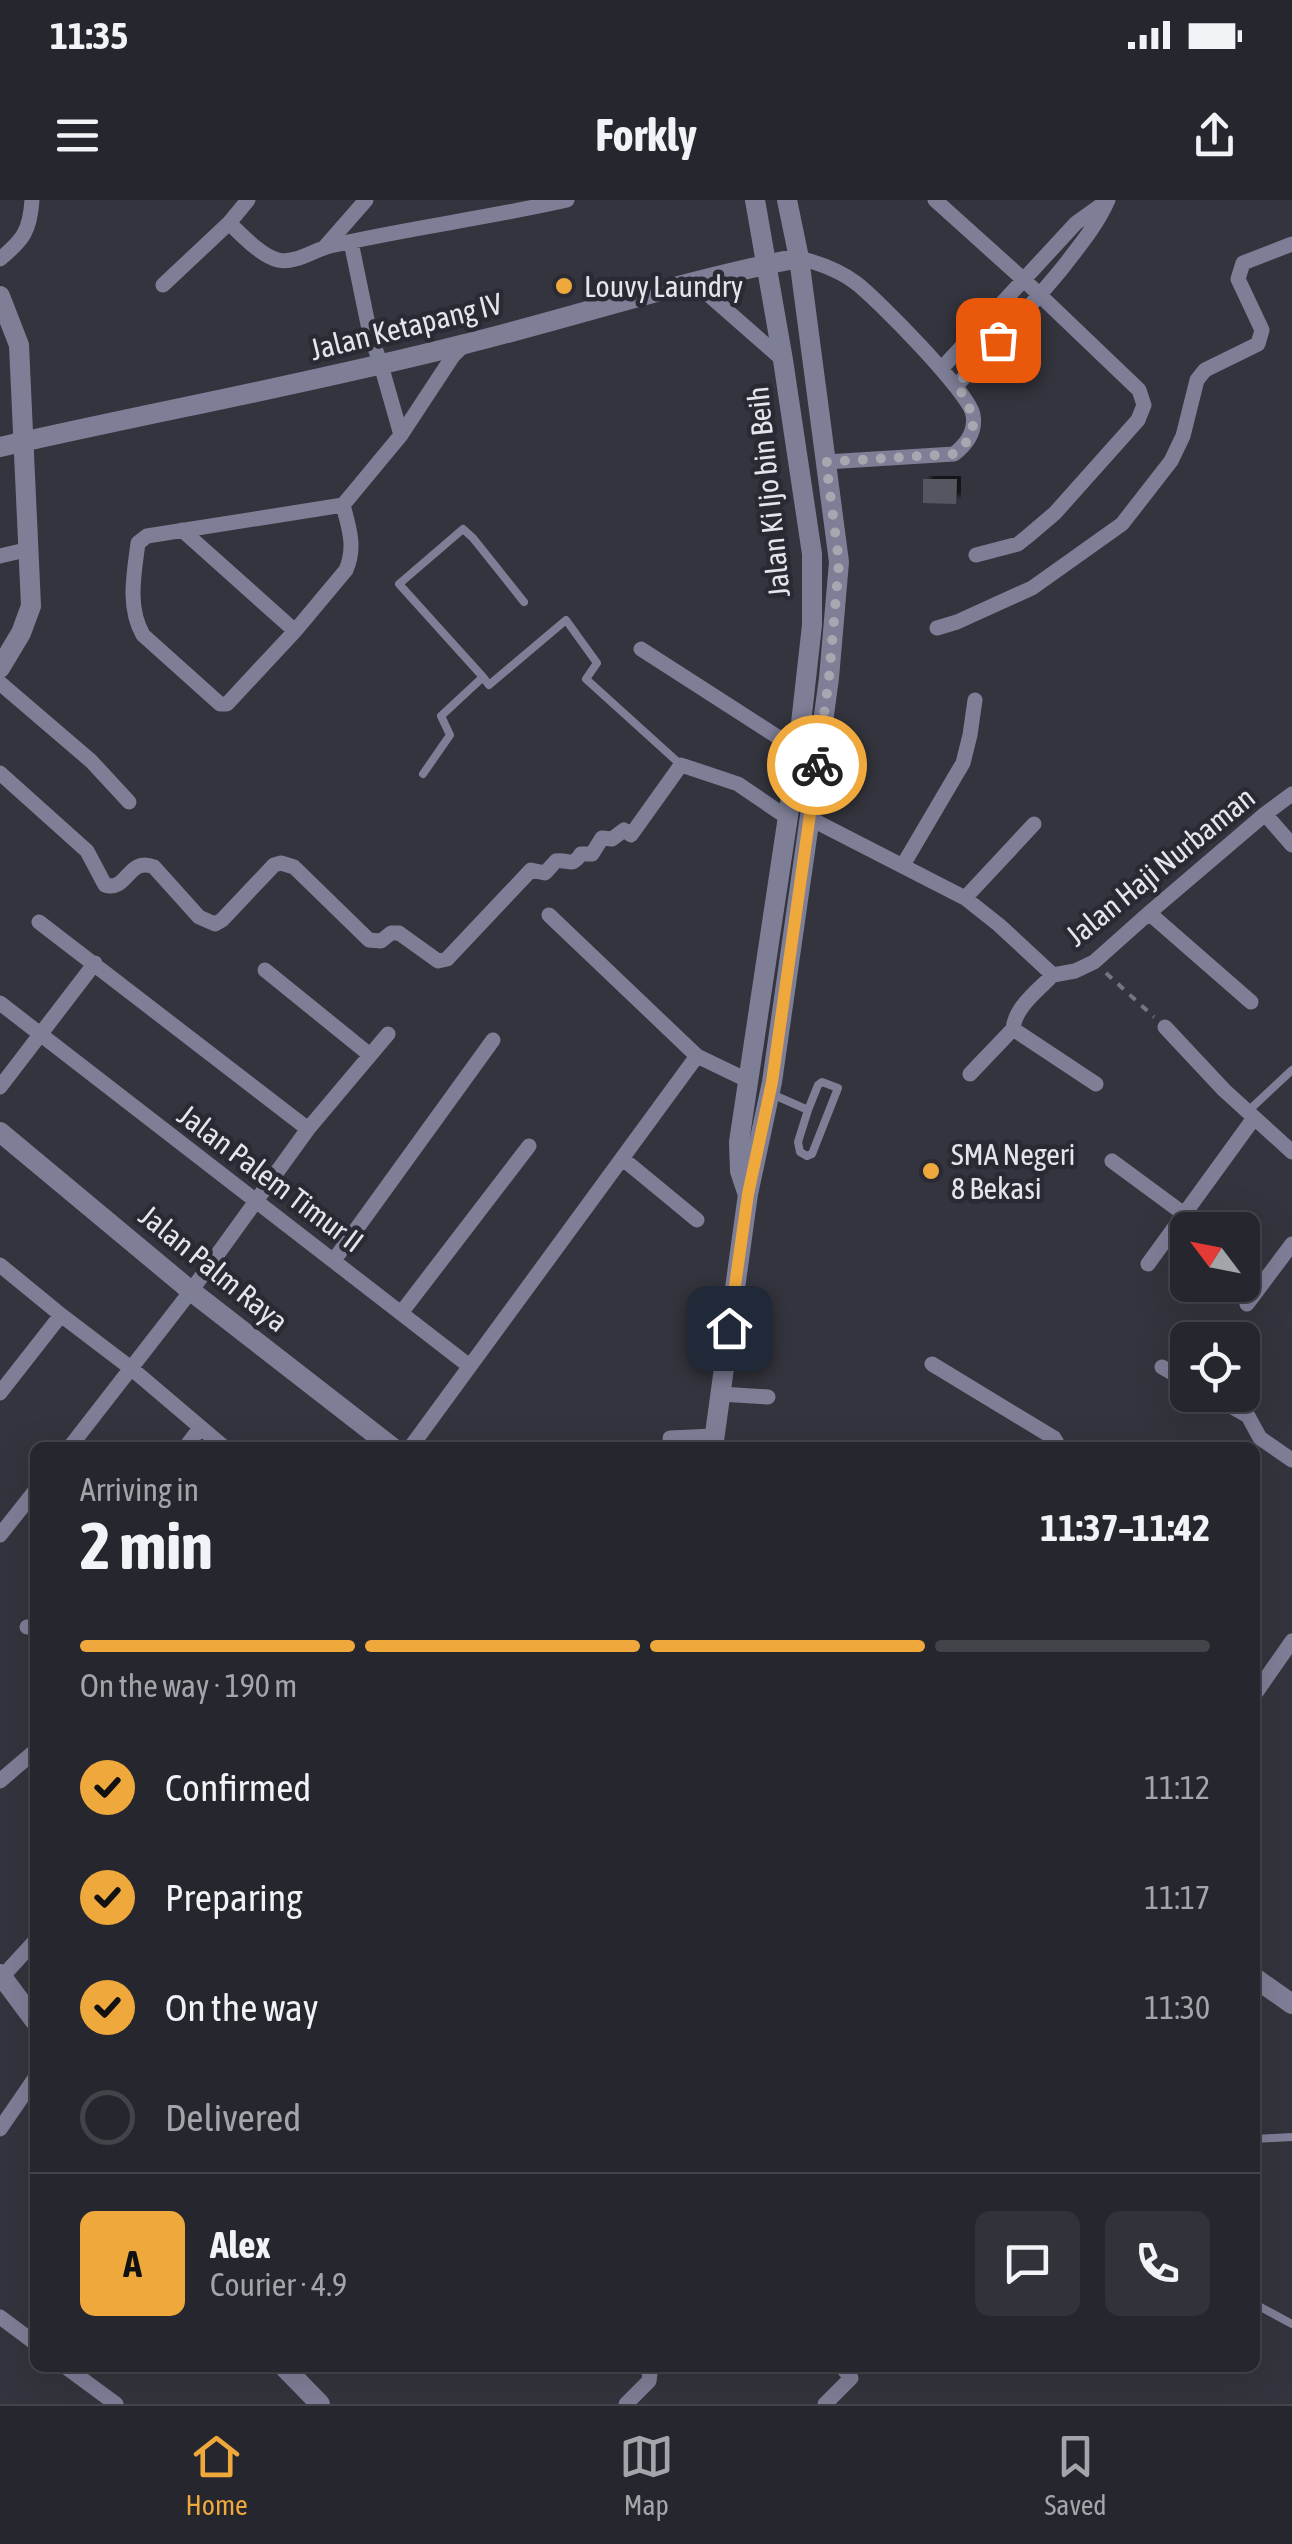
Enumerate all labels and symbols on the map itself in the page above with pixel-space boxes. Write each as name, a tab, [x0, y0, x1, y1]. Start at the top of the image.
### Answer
place label: Louvy Laundry	[584, 269, 743, 303]
marker: Louvy Laundry	[553, 275, 575, 297]
street label: Jalan Ketapang IV	[307, 286, 506, 366]
pin	[956, 298, 1041, 383]
street label: Jalan Ki Ijo bin Beih	[740, 385, 796, 599]
courier	[767, 715, 867, 815]
street label: Jalan Haji Nurbaman	[1059, 780, 1261, 952]
street label: Jalan Palem Timur II	[172, 1097, 370, 1259]
place label: SMA Negeri 8 Bekasi	[951, 1137, 1076, 1205]
marker: SMA Negeri 8 Bekasi	[920, 1160, 942, 1182]
street label: Jalan Palm Raya	[133, 1198, 295, 1338]
north arrow	[1170, 1212, 1260, 1302]
pin	[687, 1286, 772, 1371]

